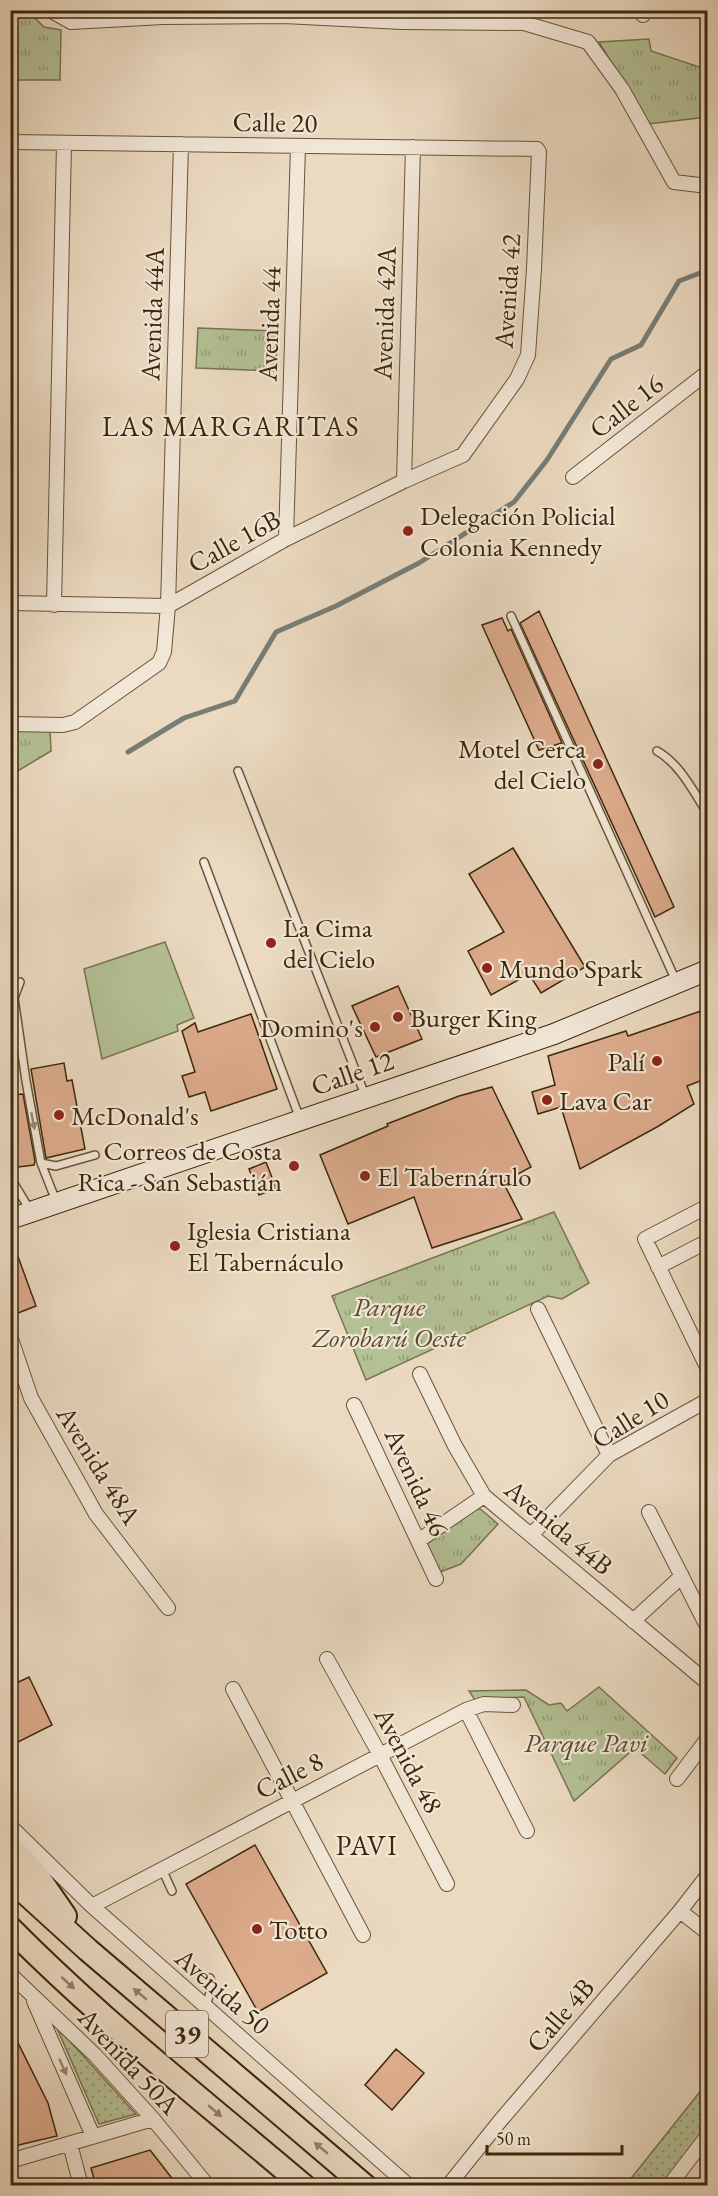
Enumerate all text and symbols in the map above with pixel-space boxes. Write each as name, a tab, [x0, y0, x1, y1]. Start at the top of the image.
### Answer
street label: Calle 20	[232, 104, 318, 140]
street label: Avenida 42	[485, 232, 528, 351]
street label: Avenida 42A	[364, 245, 404, 381]
street label: Avenida 44A	[132, 246, 172, 382]
street label: Avenida 44	[249, 265, 289, 383]
street label: Calle 16	[582, 366, 670, 446]
district label: LAS MARGARITAS	[102, 408, 360, 444]
place label: Delegación Policial Colonia Kennedy	[420, 498, 616, 564]
street label: Calle 16B	[182, 501, 286, 581]
marker: Delegación Policial Colonia Kennedy	[401, 524, 415, 538]
place label: Motel Cerca del Cielo	[458, 731, 586, 797]
marker: Motel Cerca del Cielo	[591, 757, 605, 771]
place label: La Cima del Cielo	[283, 910, 375, 976]
marker: La Cima del Cielo	[264, 936, 278, 950]
place label: Mundo Spark	[499, 951, 643, 986]
marker: Mundo Spark	[480, 961, 494, 975]
place label: Burger King	[410, 1000, 537, 1035]
place label: Domino's	[260, 1010, 363, 1045]
marker: Burger King	[391, 1010, 405, 1024]
marker: Domino's	[368, 1020, 382, 1034]
street label: Calle 12	[306, 1043, 398, 1103]
place label: Palí	[608, 1044, 645, 1079]
marker: Palí	[650, 1054, 664, 1068]
place label: Lava Car	[559, 1083, 652, 1118]
marker: Lava Car	[540, 1093, 554, 1107]
place label: McDonald's	[71, 1098, 199, 1133]
marker: McDonald's	[52, 1108, 66, 1122]
one-way arrow	[29, 1112, 38, 1131]
place label: Correos de Costa Rica - San Sebastián	[78, 1133, 282, 1199]
marker: Correos de Costa Rica - San Sebastián	[287, 1159, 301, 1173]
place label: El Tabernárulo	[377, 1159, 532, 1194]
marker: El Tabernárulo	[358, 1169, 372, 1183]
place label: Iglesia Cristiana El Tabernáculo	[187, 1213, 351, 1279]
marker: Iglesia Cristiana El Tabernáculo	[168, 1239, 182, 1253]
park label: Parque Zorobarú Oeste	[311, 1289, 467, 1355]
street label: Calle 10	[585, 1382, 675, 1456]
street label: Avenida 48A	[48, 1398, 149, 1531]
street label: Avenida 46	[376, 1422, 457, 1542]
street label: Avenida 44B	[497, 1471, 620, 1582]
street label: Avenida 48	[366, 1700, 451, 1819]
park label: Parque Pavi	[524, 1725, 649, 1761]
street label: Calle 8	[249, 1743, 329, 1807]
district label: PAVI	[336, 1827, 398, 1863]
place label: Totto	[269, 1912, 328, 1947]
marker: Totto	[250, 1922, 264, 1936]
street label: Avenida 50	[167, 1939, 278, 2042]
street label: Calle 4B	[518, 1970, 602, 2060]
one-way arrow	[61, 1976, 76, 1990]
one-way arrow	[133, 1988, 148, 2001]
street label: Avenida 50A	[70, 1999, 188, 2122]
road number: 39	[166, 2011, 208, 2057]
one-way arrow	[58, 2058, 68, 2076]
one-way arrow	[207, 2104, 222, 2117]
scale bar	[487, 2118, 622, 2156]
text: 50 m	[496, 2127, 531, 2150]
one-way arrow	[313, 2141, 329, 2154]

